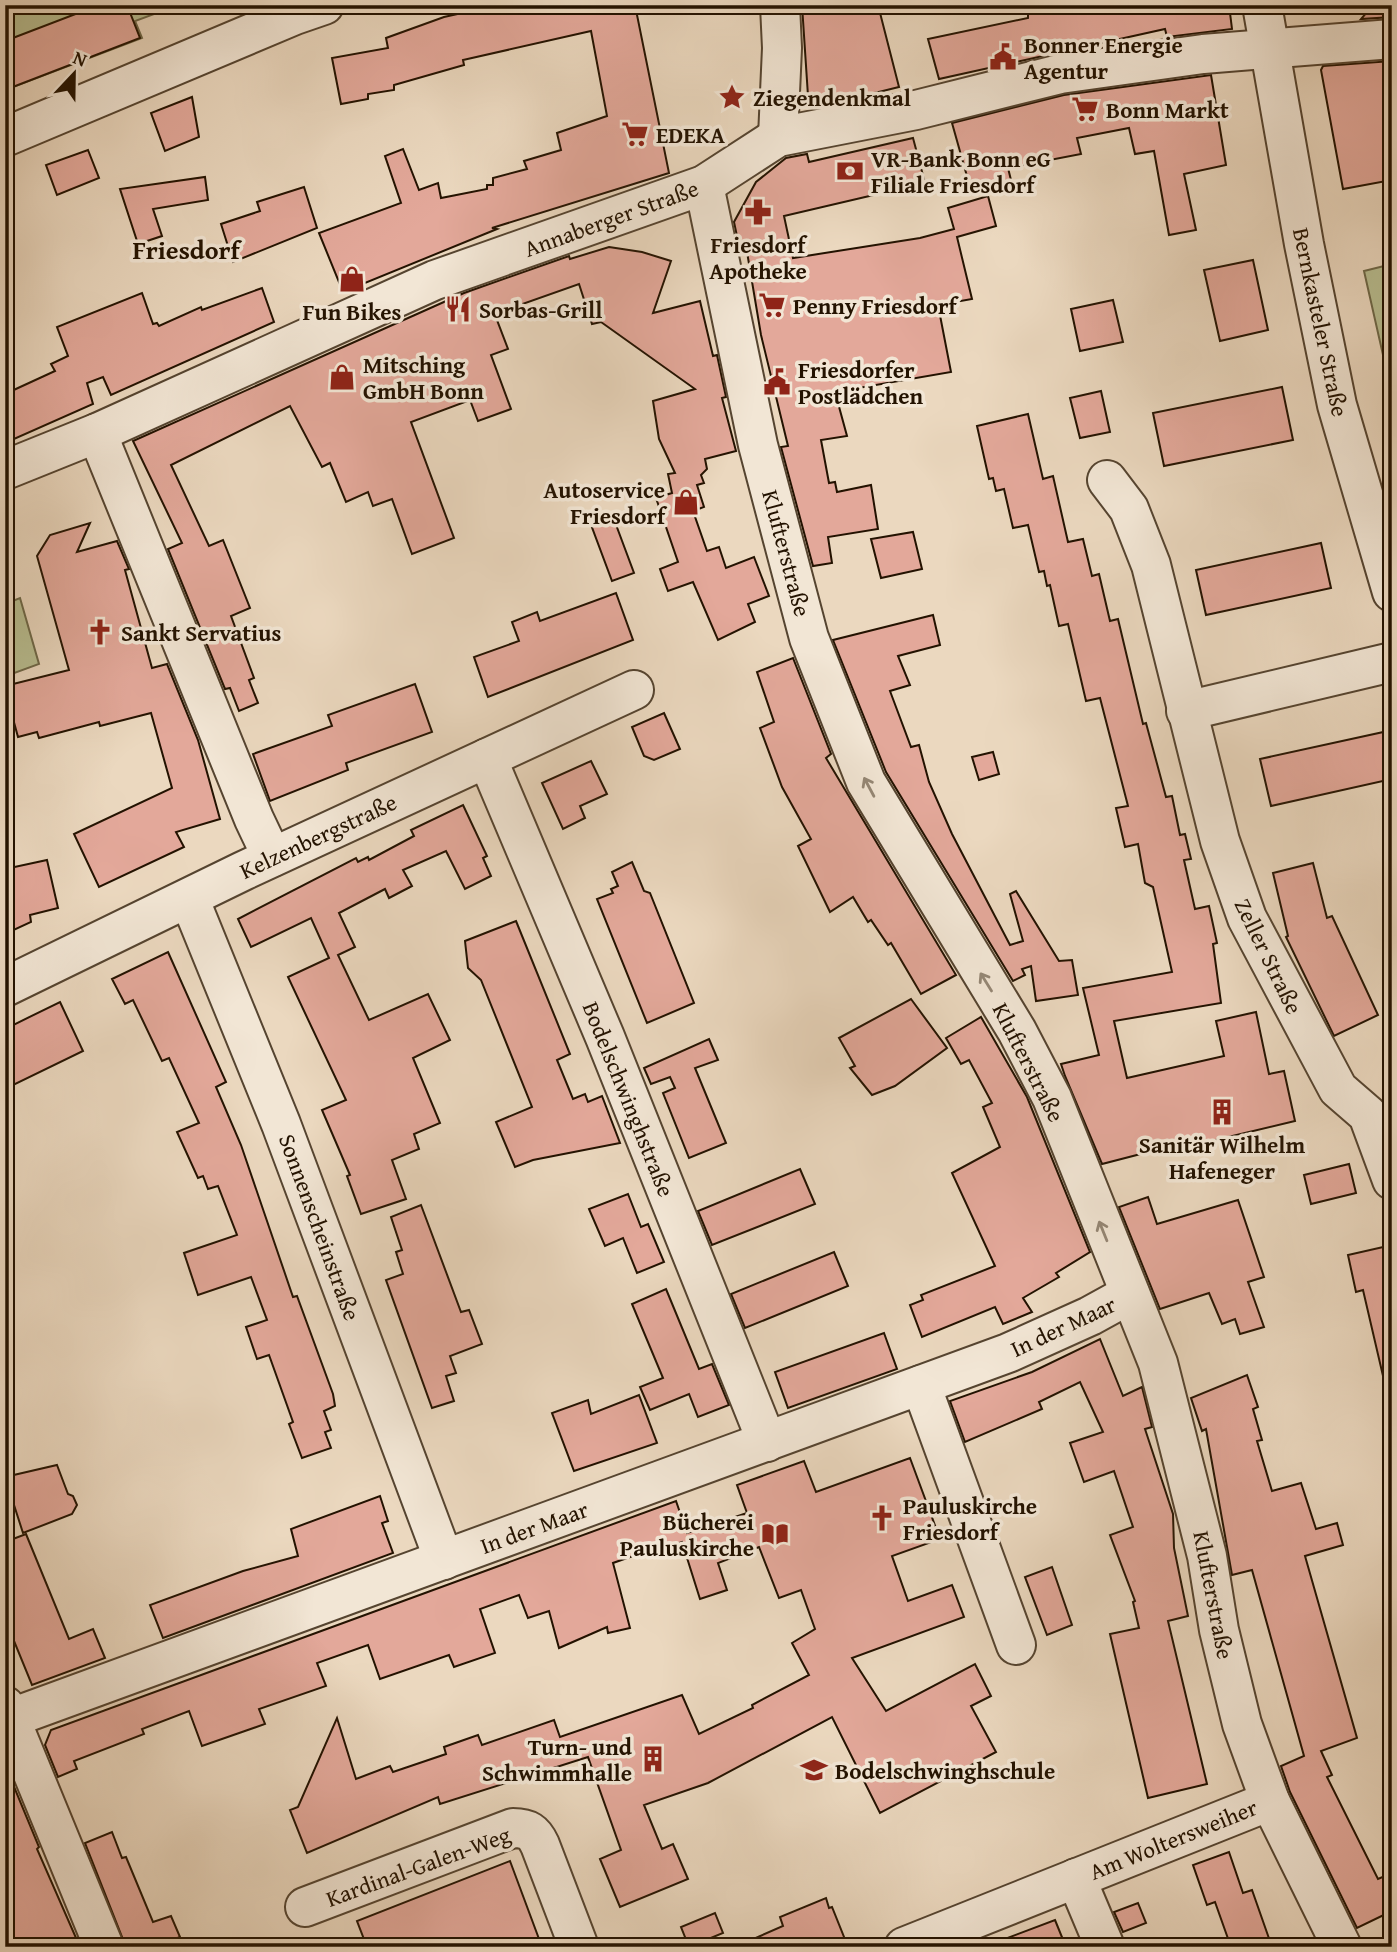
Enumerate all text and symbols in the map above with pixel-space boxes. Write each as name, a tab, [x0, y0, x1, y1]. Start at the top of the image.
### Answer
place label: Bonner Energie Agentur	[1024, 28, 1183, 87]
north arrow	[38, 38, 108, 108]
public building icon: Bonner Energie Agentur	[988, 42, 1018, 72]
text: N	[69, 43, 92, 74]
place label: Ziegendenkmal	[753, 81, 911, 114]
place icon: Ziegendenkmal	[717, 82, 747, 112]
place label: Bonn Markt	[1106, 93, 1229, 126]
supermarket icon: Bonn Markt	[1070, 94, 1100, 124]
place label: EDEKA	[656, 118, 725, 151]
supermarket icon: EDEKA	[620, 119, 650, 149]
place label: VR-Bank Bonn eG Filiale Friesdorf	[871, 142, 1051, 201]
bank icon: VR-Bank Bonn eG Filiale Friesdorf	[835, 156, 865, 186]
street label: Annaberger Straße	[519, 171, 703, 265]
pharmacy icon: Friesdorf Apotheke	[743, 197, 773, 227]
street label: Bernkasteler Straße	[1285, 224, 1357, 420]
place label: Friesdorf Apotheke	[709, 228, 808, 287]
district label: Friesdorf	[132, 230, 243, 269]
shop icon: Fun Bikes	[337, 264, 367, 294]
place label: Penny Friesdorf	[793, 289, 959, 322]
supermarket icon: Penny Friesdorf	[757, 290, 787, 320]
place label: Sorbas-Grill	[479, 293, 602, 326]
restaurant icon: Sorbas-Grill	[443, 294, 473, 324]
place label: Fun Bikes	[303, 295, 402, 328]
place label: Mitsching GmbH Bonn	[363, 348, 484, 407]
place label: Friesdorfer Postlädchen	[798, 353, 923, 412]
shop icon: Mitsching GmbH Bonn	[327, 362, 357, 392]
public building icon: Friesdorfer Postlädchen	[762, 367, 792, 397]
place label: Autoservice Friesdorf	[544, 473, 668, 532]
street label: Klufterstraße	[754, 486, 820, 620]
shop icon: Autoservice Friesdorf	[671, 487, 701, 517]
place label: Sankt Servatius	[121, 616, 281, 649]
church icon: Sankt Servatius	[85, 617, 115, 647]
one-way arrow	[862, 777, 876, 797]
street label: Kelzenbergstraße	[234, 785, 402, 887]
street label: Zeller Straße	[1227, 893, 1311, 1019]
one-way arrow	[979, 972, 993, 992]
street label: Bodelschwinghstraße	[575, 996, 683, 1202]
street label: Klufterstraße	[985, 997, 1073, 1127]
building icon: Sanitär Wilhelm Hafeneger	[1207, 1097, 1237, 1127]
place label: Sanitär Wilhelm Hafeneger	[1139, 1128, 1305, 1187]
street label: Sonnenscheinstraße	[271, 1129, 369, 1325]
one-way arrow	[1095, 1221, 1108, 1243]
street label: In der Maar	[1005, 1287, 1122, 1365]
place label: Pauluskirche Friesdorf	[903, 1489, 1037, 1548]
street label: In der Maar	[475, 1492, 593, 1562]
church icon: Pauluskirche Friesdorf	[867, 1503, 897, 1533]
place label: Bücherei Pauluskirche	[620, 1505, 754, 1564]
library icon: Bücherei Pauluskirche	[760, 1519, 790, 1549]
street label: Klufterstraße	[1185, 1528, 1243, 1662]
place label: Turn- und Schwimmhalle	[482, 1730, 633, 1789]
building icon: Turn- und Schwimmhalle	[638, 1744, 668, 1774]
place label: Bodelschwinghschule	[835, 1754, 1055, 1787]
school or university icon: Bodelschwinghschule	[799, 1755, 829, 1785]
street label: Am Woltersweiher	[1084, 1790, 1262, 1888]
street label: Kardinal-Galen-Weg	[321, 1817, 515, 1915]

